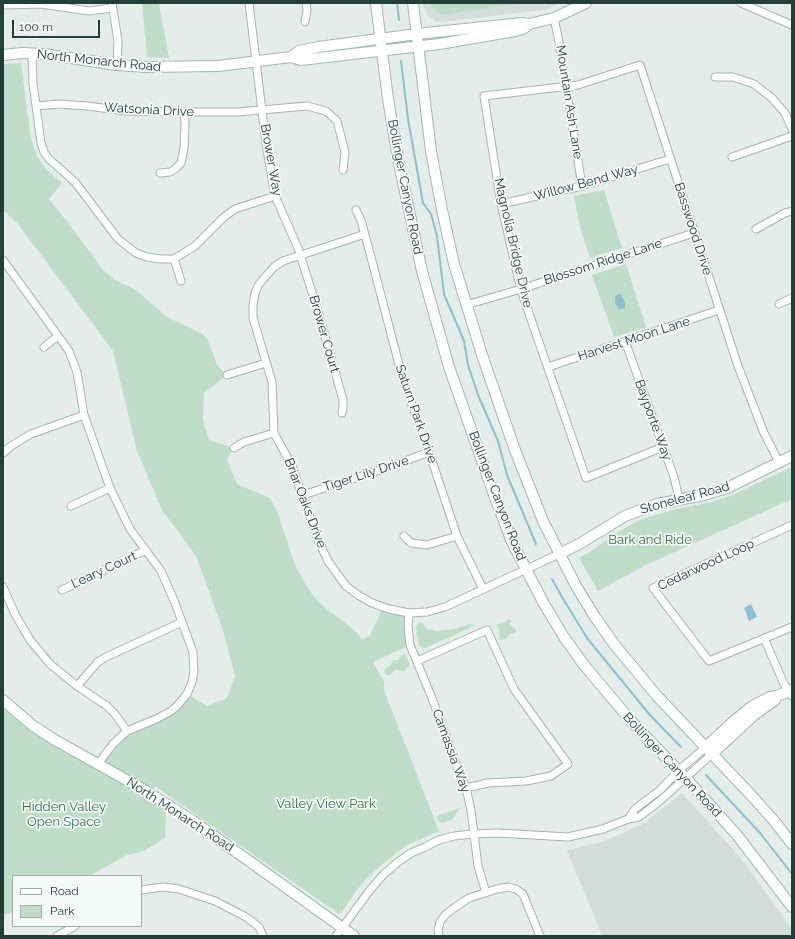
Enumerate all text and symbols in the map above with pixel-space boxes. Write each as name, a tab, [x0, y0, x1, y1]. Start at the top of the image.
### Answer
scale bar	[14, 12, 102, 38]
text: 100 m	[19, 20, 53, 34]
street label: Mountain Ash Lane	[552, 44, 586, 160]
street label: North Monarch Road	[36, 47, 162, 75]
street label: Watsonia Drive	[104, 100, 194, 120]
street label: Bollinger Canyon Road	[384, 118, 426, 256]
street label: Brower Way	[257, 123, 285, 197]
street label: Willow Bend Way	[532, 162, 640, 204]
street label: Magnolia Bridge Drive	[490, 177, 536, 309]
street label: Basswood Drive	[671, 181, 715, 277]
street label: Blossom Ridge Lane	[542, 235, 664, 289]
street label: Brower Court	[306, 294, 342, 374]
street label: Harvest Moon Lane	[576, 314, 692, 364]
street label: Saturn Park Drive	[392, 363, 440, 465]
street label: Bayporte Way	[631, 377, 675, 463]
street label: Bollinger Canyon Road	[465, 429, 529, 563]
street label: Tiger Lily Drive	[321, 453, 411, 495]
street label: Briar Oaks Drive	[281, 456, 329, 550]
street label: Stoneleaf Road	[639, 479, 731, 517]
park label: Bark and Ride	[608, 532, 692, 548]
street label: Cedarwood Loop	[655, 536, 757, 594]
street label: Leary Court	[69, 548, 139, 592]
street label: Camassia Way	[429, 707, 473, 795]
street label: Bollinger Canyon Road	[619, 709, 725, 821]
street label: North Monarch Road	[123, 774, 237, 856]
park label: Valley View Park	[276, 796, 376, 812]
park label: Hidden Valley Open Space	[22, 799, 106, 830]
legend	[12, 875, 142, 927]
text: Road	[50, 884, 79, 898]
text: Park	[50, 904, 75, 918]

